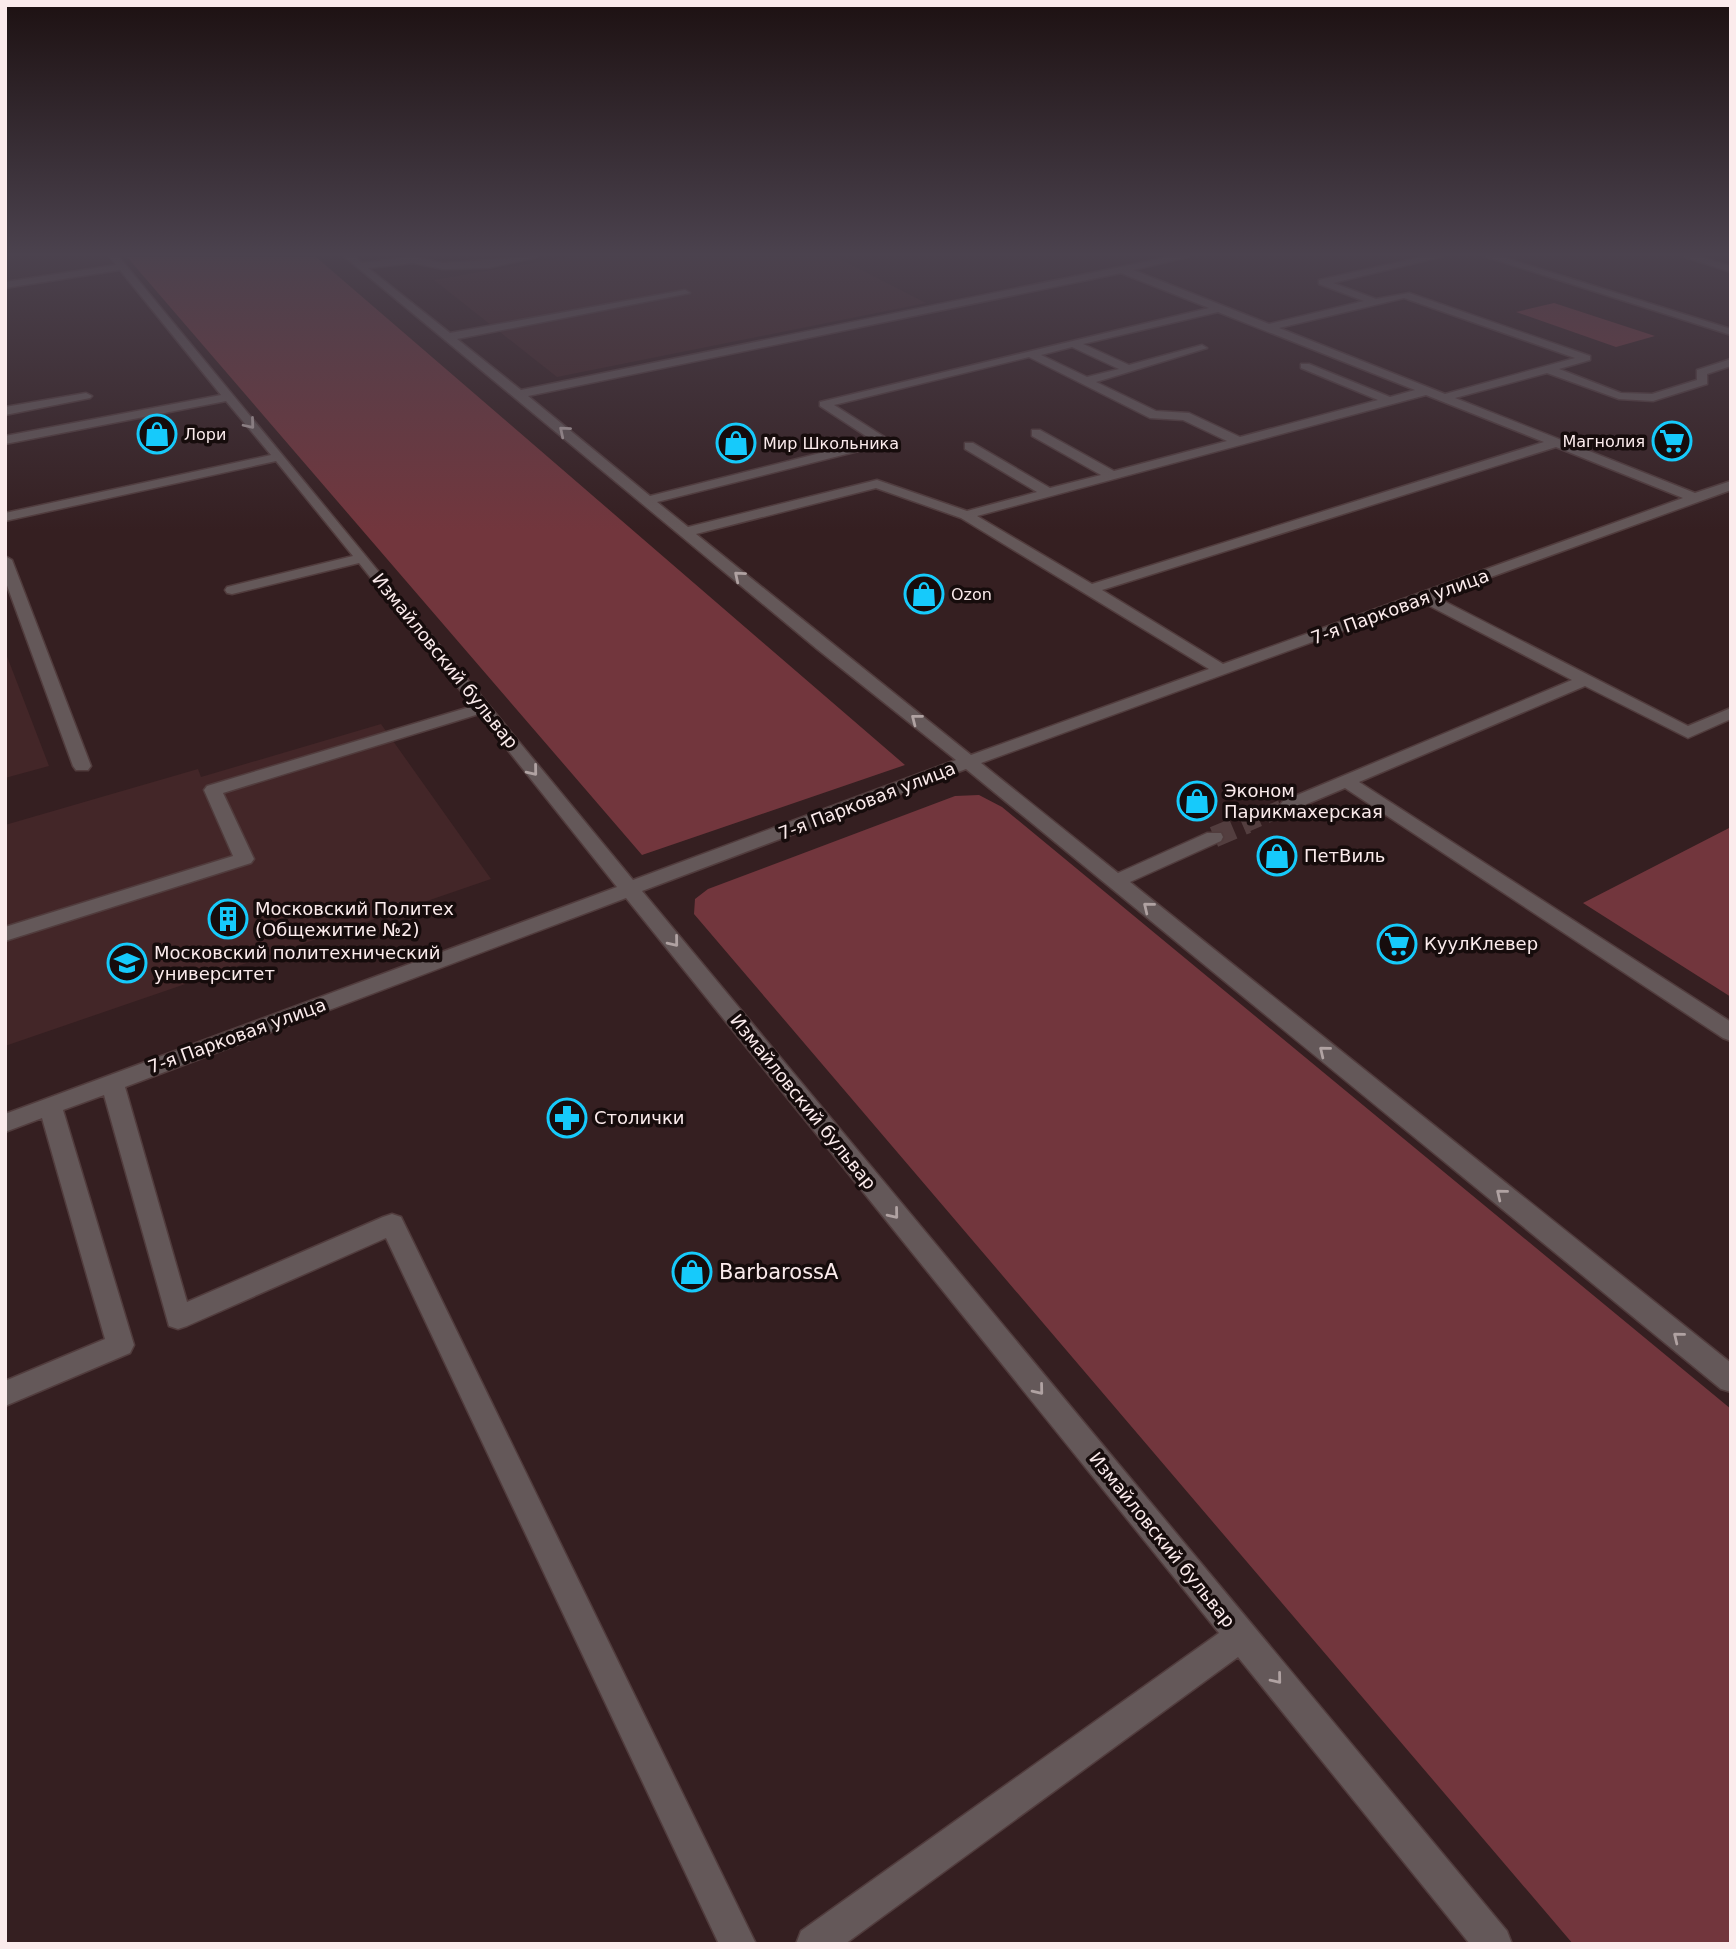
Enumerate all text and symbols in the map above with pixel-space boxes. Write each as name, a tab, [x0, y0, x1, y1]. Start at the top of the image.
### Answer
shop icon: Лори	[136, 413, 178, 455]
one-way arrow	[242, 415, 254, 428]
supermarket icon: Магнолия	[1651, 420, 1693, 462]
shop icon: Мир Школьника	[715, 422, 757, 464]
place label: Лори	[184, 425, 226, 444]
one-way arrow	[559, 427, 572, 439]
place label: Магнолия	[1562, 432, 1645, 451]
place label: Мир Школьника	[763, 434, 899, 453]
street label: 7-я Парковая улица	[1308, 565, 1492, 648]
street label: Измайловский бульвар	[368, 569, 523, 753]
one-way arrow	[734, 572, 747, 585]
shop icon: Ozon	[903, 573, 945, 615]
place label: Ozon	[951, 585, 992, 604]
one-way arrow	[911, 715, 924, 728]
street label: 7-я Парковая улица	[775, 757, 958, 844]
one-way arrow	[525, 763, 538, 775]
shop icon: Эконом Парикмахерская	[1176, 780, 1218, 822]
place label: Эконом Парикмахерская	[1224, 780, 1383, 822]
shop icon: ПетВиль	[1256, 835, 1298, 877]
place label: ПетВиль	[1304, 845, 1385, 866]
building icon: Московский Политех (Общежитие №2)	[207, 898, 249, 940]
place label: Московский Политех (Общежитие №2)	[255, 898, 454, 940]
one-way arrow	[1143, 903, 1155, 916]
supermarket icon: КуулКлевер	[1376, 923, 1418, 965]
place label: КуулКлевер	[1424, 933, 1538, 954]
one-way arrow	[665, 935, 678, 947]
school or university icon: Московский политехнический университет	[106, 942, 148, 984]
place label: Московский политехнический университет	[154, 942, 440, 984]
street label: 7-я Парковая улица	[145, 994, 329, 1077]
street label: Измайловский бульвар	[726, 1010, 881, 1194]
one-way arrow	[1320, 1046, 1332, 1059]
pharmacy icon: Столички	[546, 1097, 588, 1139]
place label: Столички	[594, 1107, 684, 1128]
one-way arrow	[1496, 1189, 1508, 1202]
one-way arrow	[886, 1206, 899, 1218]
shop icon: BarbarossA	[671, 1251, 713, 1293]
place label: BarbarossA	[719, 1260, 839, 1284]
one-way arrow	[1673, 1333, 1686, 1345]
one-way arrow	[1031, 1381, 1043, 1394]
street label: Измайловский бульвар	[1085, 1448, 1240, 1632]
one-way arrow	[1268, 1671, 1281, 1683]

